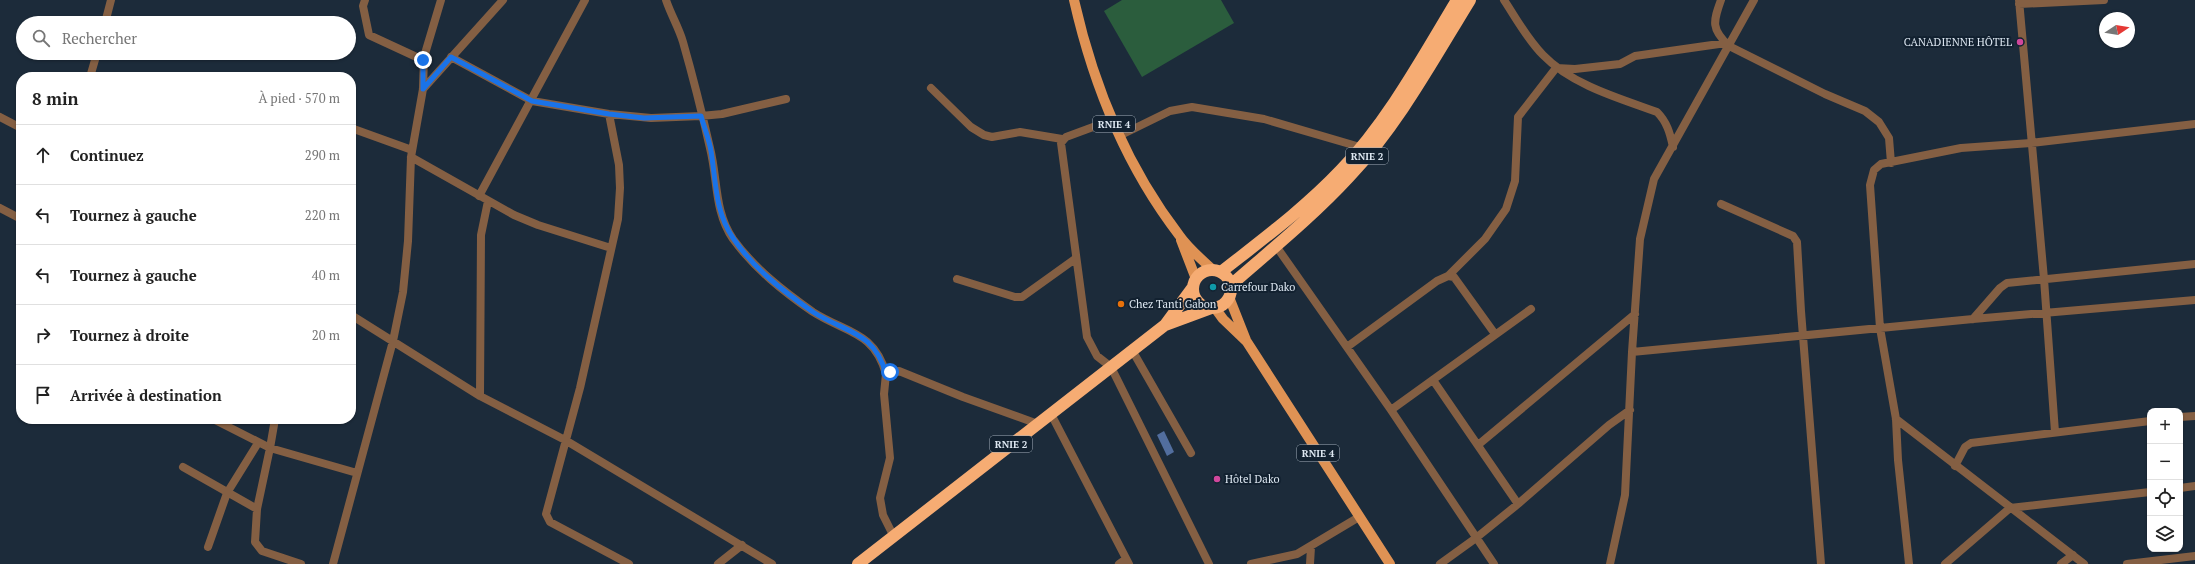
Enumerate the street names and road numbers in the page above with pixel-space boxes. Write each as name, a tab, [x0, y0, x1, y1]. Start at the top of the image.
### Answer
road number: RNIE 4	[1093, 116, 1135, 132]
road number: RNIE 2	[1346, 148, 1388, 164]
road number: RNIE 2	[990, 436, 1032, 452]
road number: RNIE 4	[1297, 445, 1339, 461]

